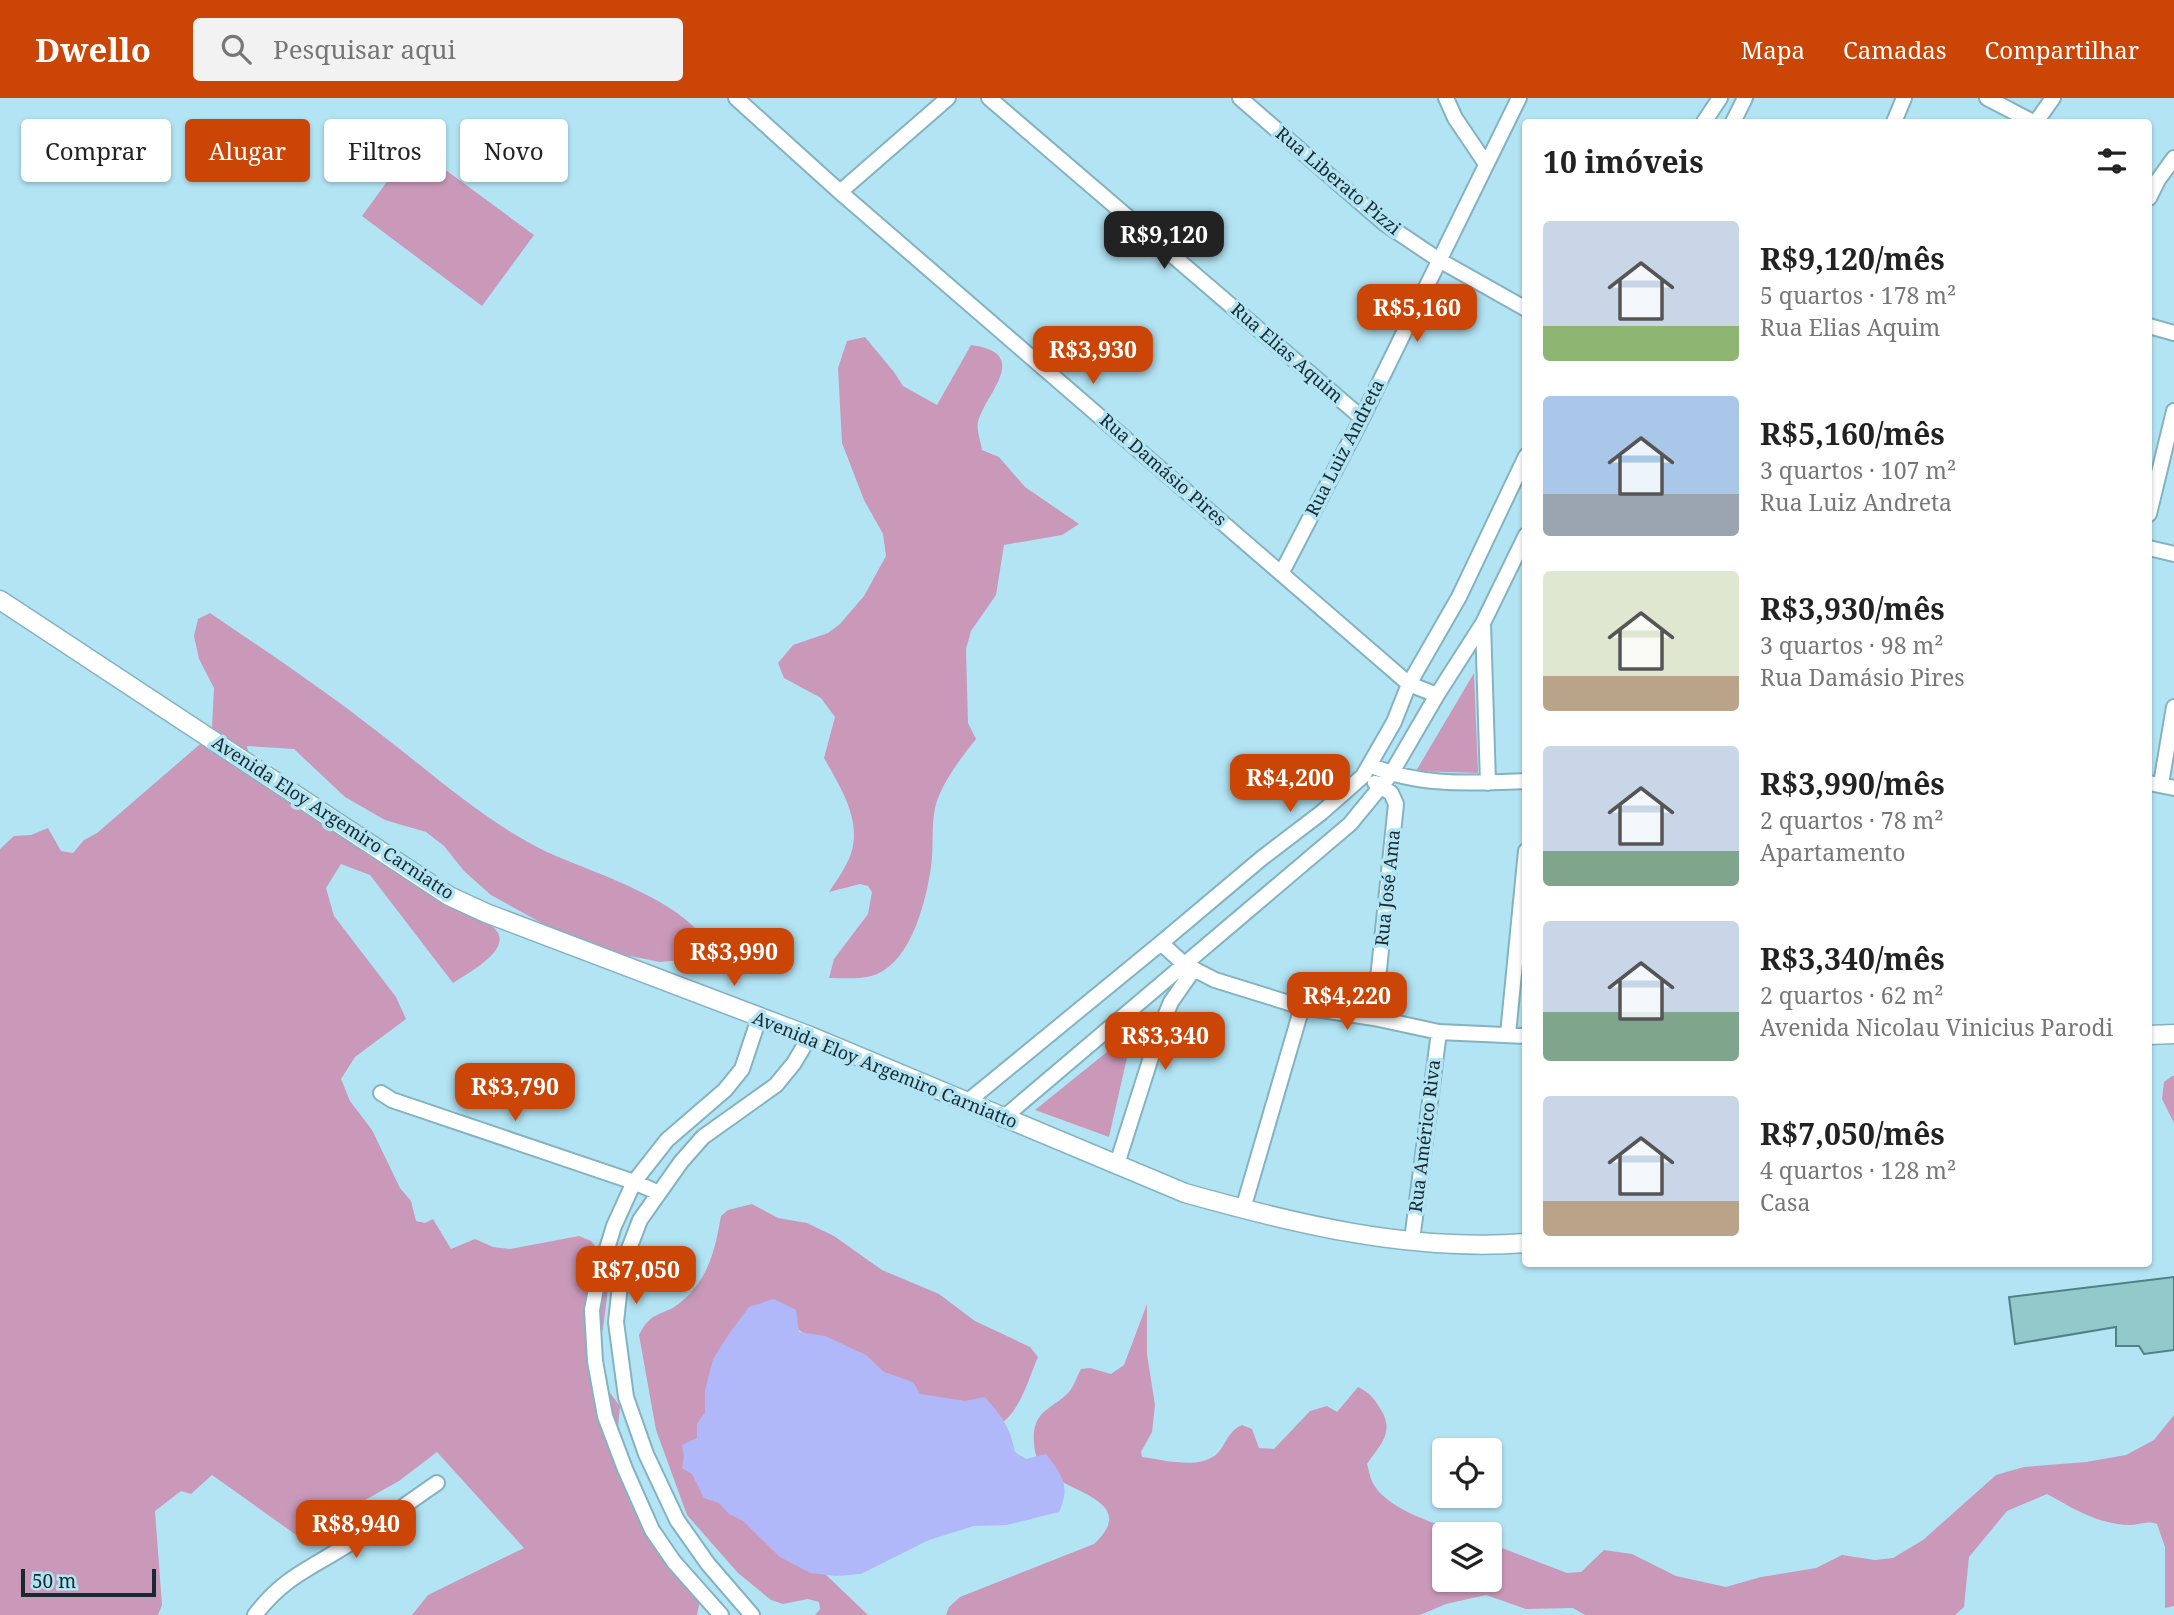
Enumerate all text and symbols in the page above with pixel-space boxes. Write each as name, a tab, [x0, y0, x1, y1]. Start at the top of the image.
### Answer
search box	[193, 18, 683, 81]
text: Dwello	[35, 27, 151, 72]
icon: search	[217, 30, 255, 68]
text: Pesquisar aqui	[273, 31, 456, 67]
text: Mapa	[1741, 33, 1805, 66]
text: Camadas	[1843, 33, 1947, 66]
text: Compartilhar	[1985, 33, 2139, 66]
chip: Comprar	[21, 119, 171, 182]
chip: Alugar	[185, 119, 310, 182]
chip: Filtros	[324, 119, 446, 182]
chip: Novo	[460, 119, 568, 182]
street label: Rua Liberato Pizzi	[1271, 121, 1406, 240]
text: 10 imóveis	[1543, 141, 1704, 182]
icon: filters	[2093, 142, 2131, 180]
pin: R$9,120	[1099, 212, 1229, 271]
text: R$9,120	[1120, 218, 1208, 250]
text: R$9,120/mês	[1760, 238, 1945, 279]
icon: home	[1599, 249, 1683, 333]
text: 5 quartos · 178 m²	[1760, 279, 1956, 311]
pin: R$5,160	[1352, 285, 1482, 344]
text: R$5,160	[1373, 291, 1461, 323]
street label: Rua Elias Aquim	[1227, 297, 1349, 408]
text: Rua Elias Aquim	[1760, 311, 1940, 343]
pin: R$3,930	[1028, 327, 1158, 386]
text: R$3,930	[1049, 333, 1137, 365]
street label: Rua Luiz Andreta	[1299, 375, 1389, 520]
street label: Rua Damásio Pires	[1095, 408, 1232, 531]
text: R$5,160/mês	[1760, 413, 1945, 454]
icon: home	[1599, 424, 1683, 508]
text: 3 quartos · 107 m²	[1760, 454, 1956, 486]
text: Rua Luiz Andreta	[1760, 486, 1952, 518]
text: R$3,930/mês	[1760, 588, 1945, 629]
icon: home	[1599, 599, 1683, 683]
text: 3 quartos · 98 m²	[1760, 629, 1943, 661]
text: Rua Damásio Pires	[1760, 661, 1965, 693]
street label: Avenida Eloy Argemiro Carniatto	[208, 730, 459, 904]
pin: R$4,200	[1225, 754, 1355, 814]
text: R$4,200	[1246, 761, 1334, 793]
text: R$3,990/mês	[1760, 763, 1945, 804]
icon: home	[1599, 774, 1683, 858]
text: 2 quartos · 78 m²	[1760, 804, 1943, 836]
street label: Rua José Ama	[1369, 828, 1405, 947]
text: Apartamento	[1760, 836, 1905, 868]
pin: R$3,990	[669, 928, 799, 988]
text: R$3,990	[690, 935, 778, 967]
text: R$3,340/mês	[1760, 938, 1945, 979]
icon: home	[1599, 949, 1683, 1033]
pin: R$4,220	[1282, 972, 1412, 1032]
text: R$4,220	[1303, 979, 1391, 1011]
text: 2 quartos · 62 m²	[1760, 979, 1943, 1011]
street label: Avenida Eloy Argemiro Carniatto	[749, 1005, 1021, 1133]
text: Avenida Nicolau Vinicius Parodi	[1760, 1011, 2113, 1043]
pin: R$3,340	[1100, 1012, 1230, 1072]
text: R$3,340	[1121, 1019, 1209, 1051]
street label: Rua Américo Riva	[1403, 1058, 1445, 1214]
pin: R$3,790	[450, 1063, 580, 1123]
text: R$3,790	[471, 1070, 559, 1102]
text: R$7,050/mês	[1760, 1113, 1945, 1154]
icon: home	[1599, 1124, 1683, 1208]
text: 4 quartos · 128 m²	[1760, 1154, 1956, 1186]
text: Casa	[1760, 1186, 1810, 1218]
pin: R$7,050	[571, 1246, 701, 1306]
text: R$7,050	[592, 1253, 680, 1285]
map controls	[1432, 1438, 1502, 1592]
button: locate	[1432, 1438, 1502, 1508]
pin: R$8,940	[291, 1500, 421, 1560]
text: R$8,940	[312, 1507, 400, 1539]
button: layers	[1432, 1522, 1502, 1592]
scale bar	[21, 1566, 156, 1598]
text: 50 m	[32, 1568, 76, 1594]

